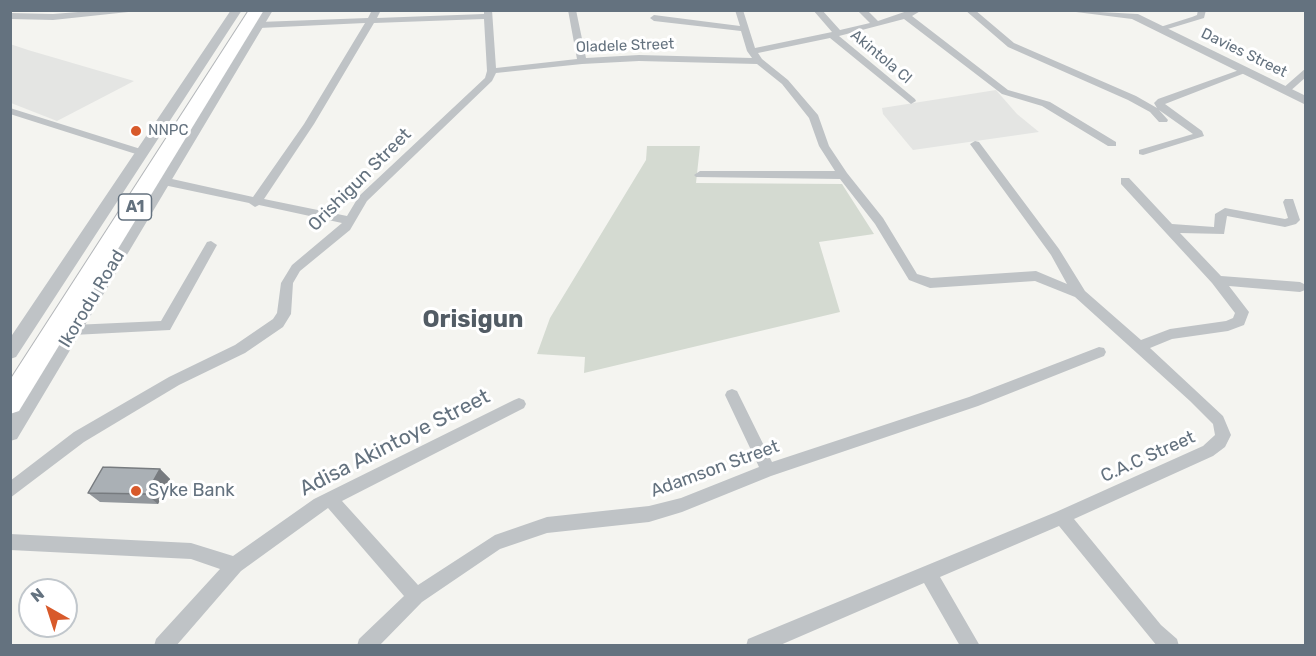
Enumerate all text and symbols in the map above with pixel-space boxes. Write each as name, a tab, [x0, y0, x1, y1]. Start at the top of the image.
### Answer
street label: Davies Street	[1198, 24, 1290, 82]
street label: Akintola Cl	[847, 26, 915, 88]
street label: Oladele Street	[575, 35, 675, 57]
place label: NNPC	[148, 122, 188, 140]
marker: NNPC	[129, 124, 143, 138]
street label: Orishigun Street	[304, 124, 416, 236]
road number: A1	[118, 194, 152, 220]
street label: Ikorodu Road	[54, 246, 130, 352]
district label: Orisigun	[422, 306, 524, 334]
street label: Adisa Akintoye Street	[296, 384, 494, 502]
street label: C.A.C Street	[1097, 427, 1199, 487]
street label: Adamson Street	[648, 436, 782, 502]
place label: Syke Bank	[148, 480, 235, 502]
marker: Syke Bank	[129, 484, 143, 498]
north arrow	[18, 578, 78, 638]
text: N	[27, 584, 48, 606]

